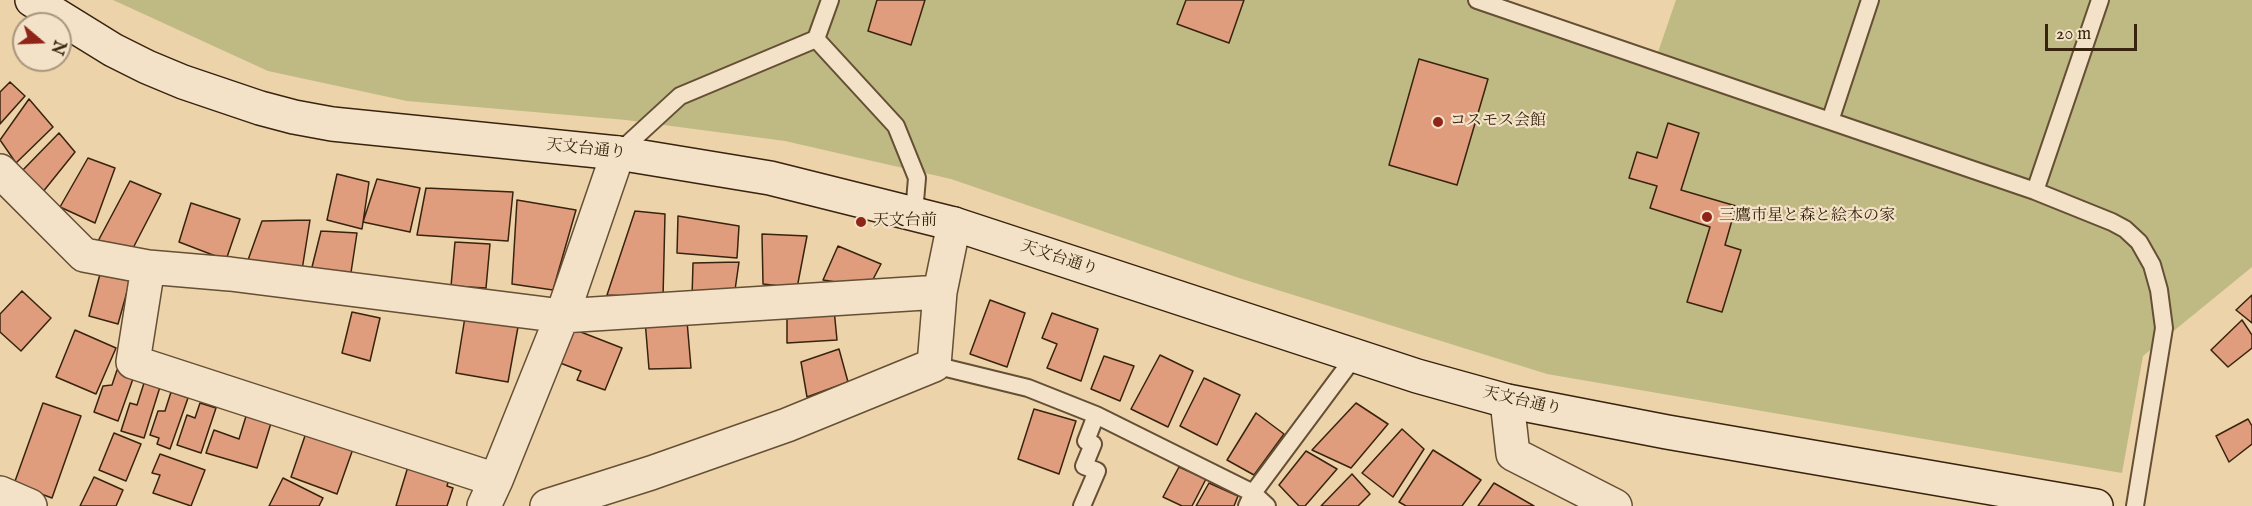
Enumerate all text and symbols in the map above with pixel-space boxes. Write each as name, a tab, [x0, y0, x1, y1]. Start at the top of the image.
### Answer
north arrow	[12, 12, 72, 72]
scale bar	[2048, 12, 2140, 50]
text: 20 m	[2056, 23, 2091, 46]
text: N	[45, 37, 69, 57]
place label: コスモス会館	[1450, 112, 1546, 132]
marker: コスモス会館	[1431, 115, 1445, 129]
street label: 天文台通り	[545, 136, 627, 164]
place label: 三鷹市星と森と絵本の家	[1719, 207, 1895, 227]
marker: 三鷹市星と森と絵本の家	[1700, 210, 1714, 224]
place label: 天文台前	[873, 212, 937, 232]
marker: 天文台前	[854, 215, 868, 229]
street label: 天文台通り	[1018, 238, 1100, 280]
street label: 天文台通り	[1481, 384, 1563, 420]

